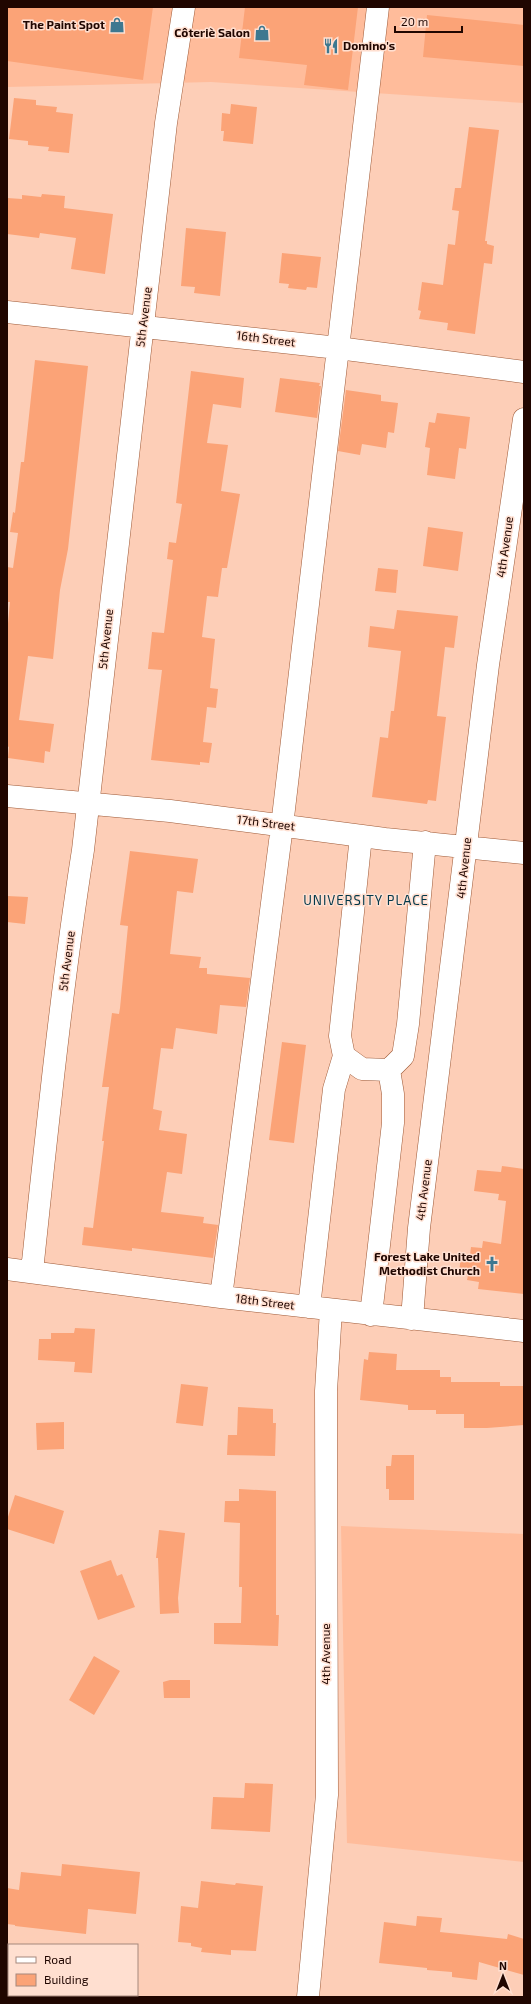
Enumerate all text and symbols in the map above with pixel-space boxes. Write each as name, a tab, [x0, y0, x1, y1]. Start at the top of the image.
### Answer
scale bar	[395, 8, 462, 34]
text: 20 m	[401, 14, 428, 28]
shop icon: The Paint Spot	[108, 16, 126, 34]
place label: The Paint Spot	[23, 17, 105, 31]
shop icon: Côteriè Salon	[253, 24, 271, 42]
place label: Côteriè Salon	[174, 25, 250, 39]
restaurant icon: Domino's	[322, 37, 340, 55]
place label: Domino's	[343, 38, 395, 52]
street label: 5th Avenue	[132, 286, 154, 348]
street label: 16th Street	[236, 327, 297, 349]
street label: 4th Avenue	[493, 515, 515, 578]
street label: 5th Avenue	[95, 608, 115, 670]
street label: 17th Street	[236, 811, 296, 833]
street label: 4th Avenue	[453, 837, 473, 899]
district label: UNIVERSITY PLACE	[303, 892, 429, 908]
street label: 5th Avenue	[55, 930, 77, 992]
street label: 4th Avenue	[412, 1158, 434, 1221]
place label: Forest Lake United Methodist Church	[374, 1249, 480, 1277]
church icon: Forest Lake United Methodist Church	[483, 1255, 501, 1273]
street label: 18th Street	[235, 1290, 296, 1312]
street label: 4th Avenue	[318, 1623, 332, 1685]
legend	[8, 1944, 138, 1996]
text: Road	[44, 1952, 72, 1966]
north arrow	[483, 1956, 523, 1996]
text: N	[499, 1959, 507, 1972]
text: Building	[44, 1972, 89, 1986]

